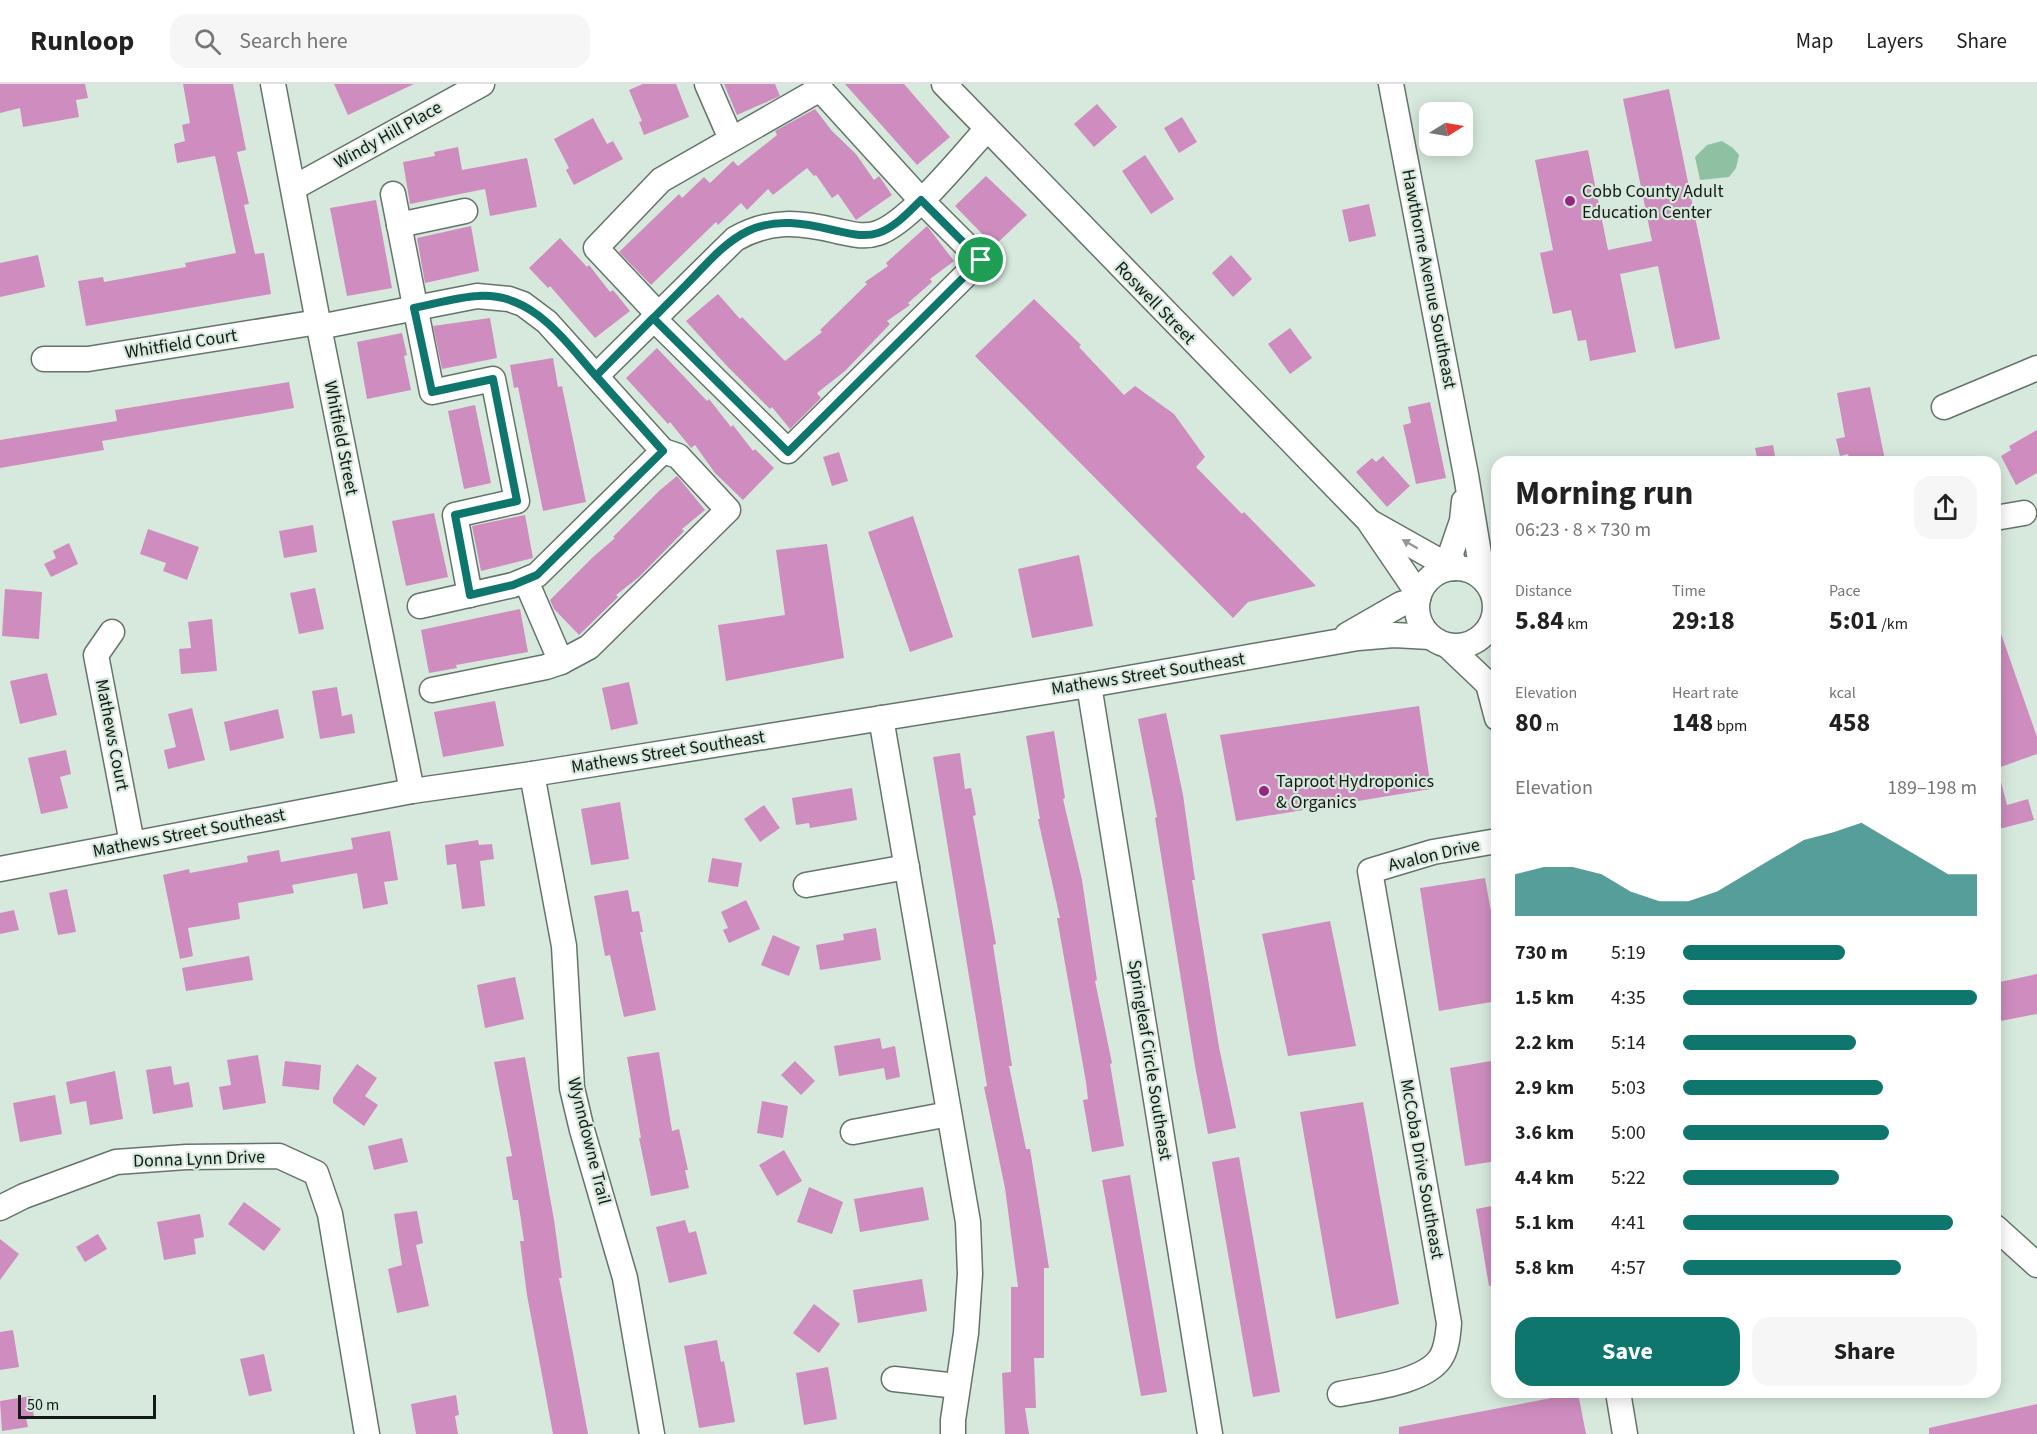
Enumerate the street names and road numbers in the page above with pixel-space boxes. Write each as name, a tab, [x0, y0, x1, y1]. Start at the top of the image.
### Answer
street label: Windy Hill Place	[329, 95, 447, 175]
street label: Hawthorne Avenue Southeast	[1395, 167, 1463, 391]
street label: Roswell Street	[1109, 256, 1201, 350]
street label: Whitfield Court	[123, 323, 239, 365]
street label: Whitfield Street	[318, 379, 364, 497]
street label: Mathews Street Southeast	[1049, 646, 1247, 702]
street label: Mathews Court	[89, 677, 135, 793]
street label: Mathews Street Southeast	[569, 724, 767, 780]
street label: Mathews Street Southeast	[91, 802, 287, 864]
street label: Avalon Drive	[1386, 832, 1482, 878]
street label: Springleaf Circle Southeast	[1122, 958, 1178, 1162]
street label: Wynndowne Trail	[561, 1075, 617, 1207]
street label: McCoba Drive Southeast	[1394, 1077, 1450, 1261]
street label: Donna Lynn Drive	[133, 1144, 265, 1174]

